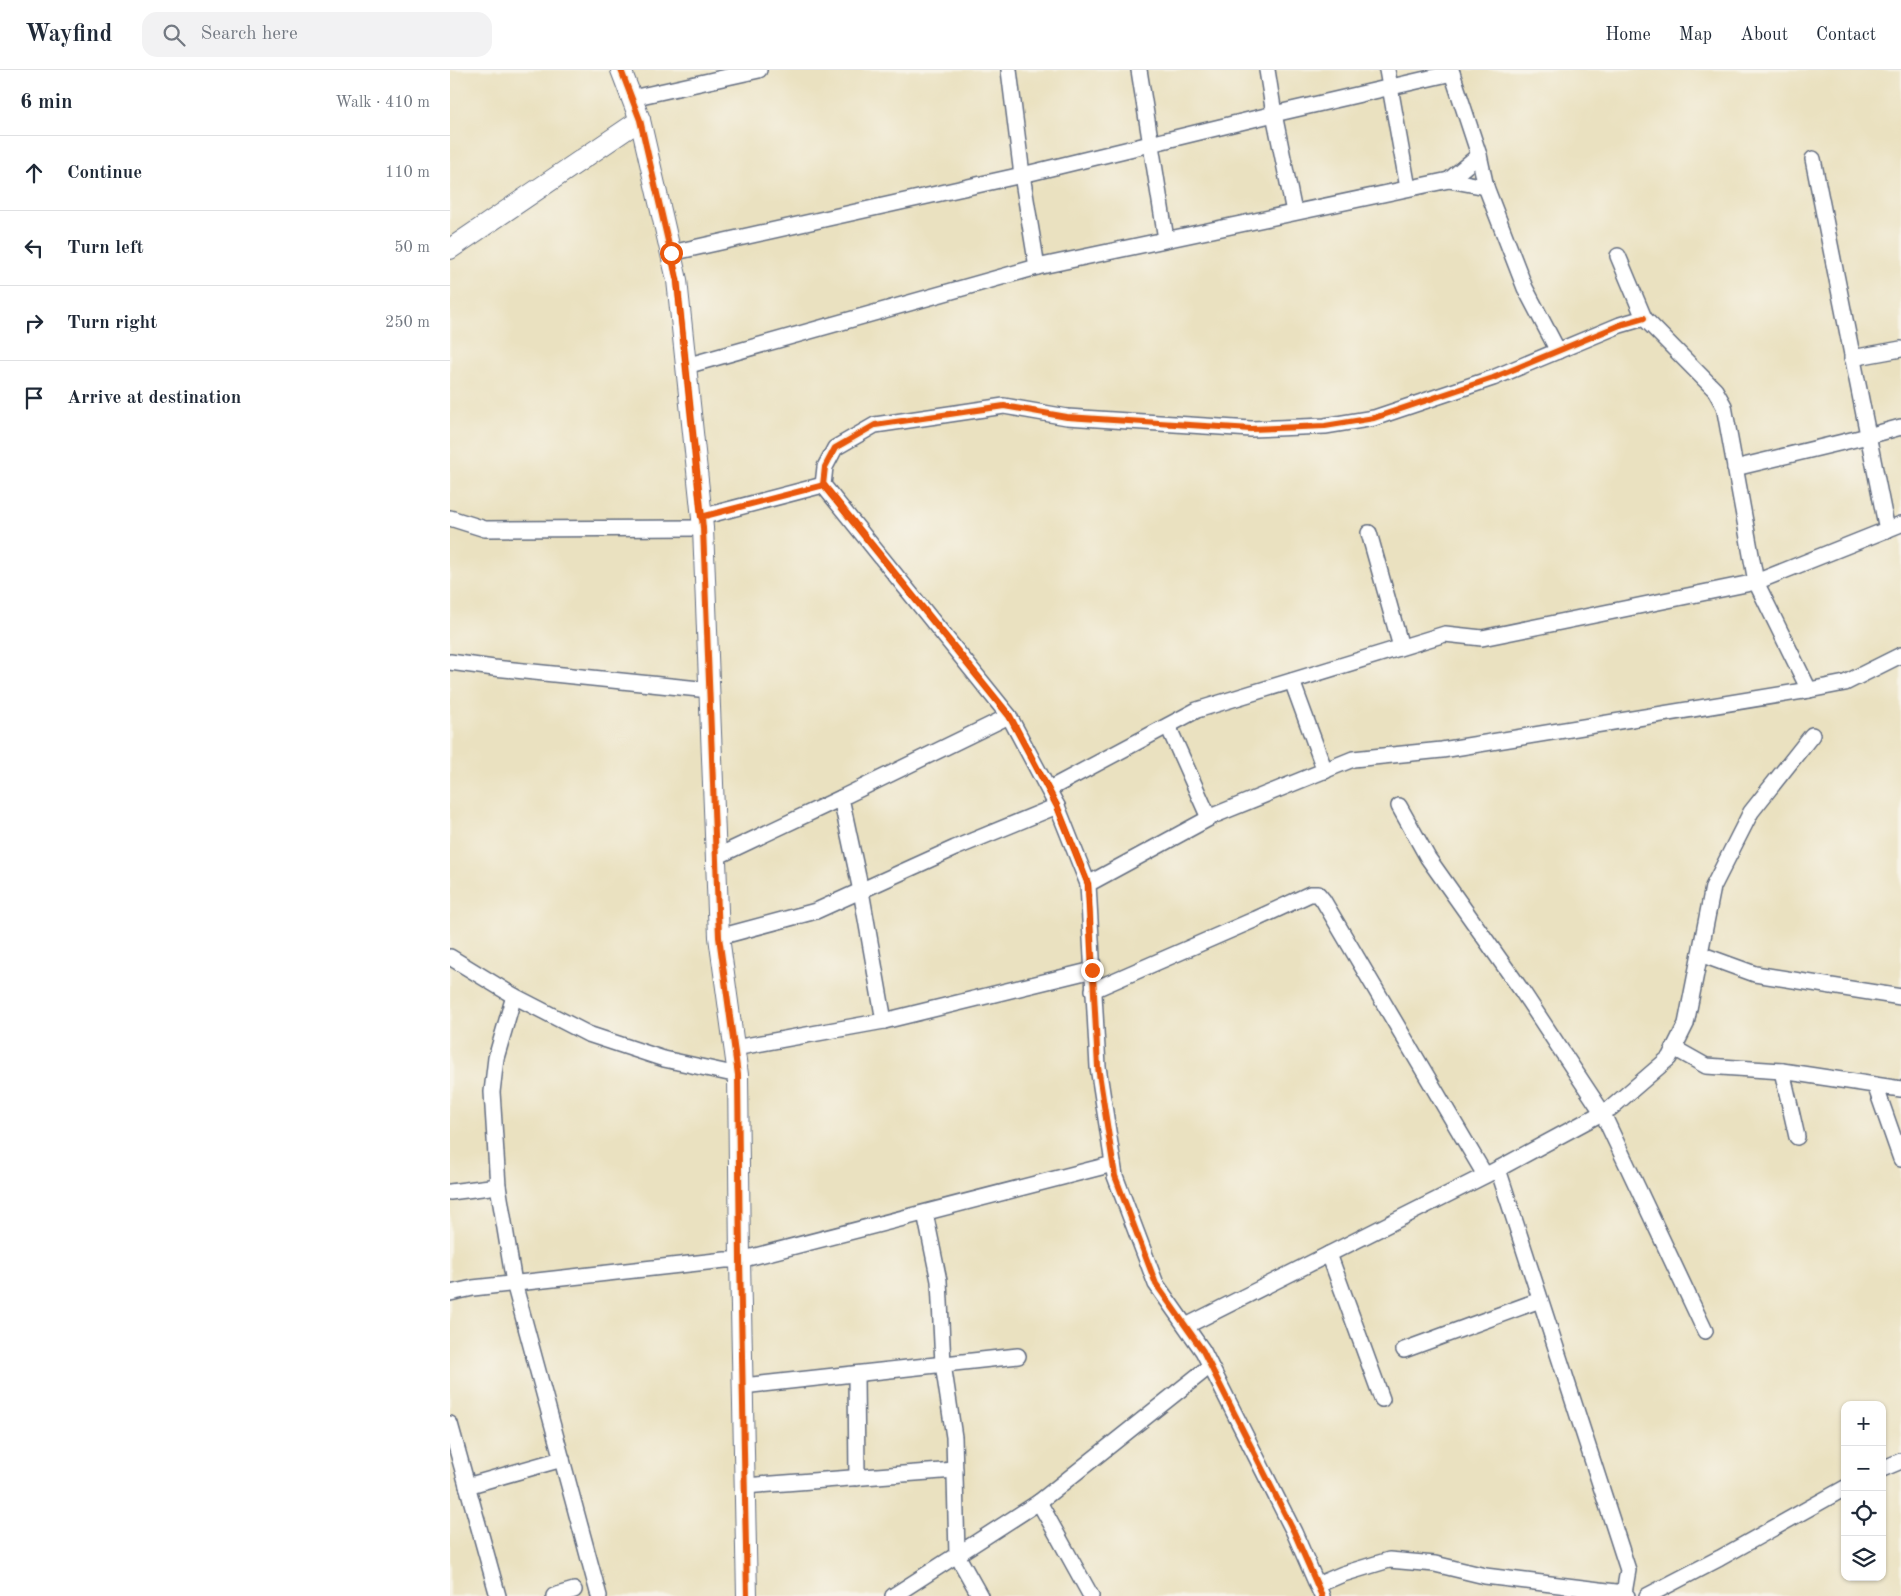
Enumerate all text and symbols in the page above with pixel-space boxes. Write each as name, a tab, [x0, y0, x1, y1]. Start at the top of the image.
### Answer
search box	[142, 12, 492, 57]
icon: search	[160, 21, 188, 49]
text: Wayfind	[25, 23, 112, 47]
text: Search here	[200, 25, 298, 44]
text: Home	[1605, 26, 1651, 44]
text: Map	[1679, 26, 1712, 44]
text: About	[1740, 26, 1788, 44]
text: Contact	[1816, 26, 1876, 44]
text: 6 min	[20, 92, 73, 113]
text: Walk · 410 m	[335, 95, 430, 111]
icon: ahead	[20, 159, 48, 187]
text: Continue	[67, 164, 142, 183]
text: 110 m	[385, 165, 430, 181]
icon: left	[20, 234, 48, 262]
text: Turn left	[67, 239, 144, 258]
text: 50 m	[394, 240, 430, 256]
route start	[660, 242, 683, 265]
icon: right	[20, 309, 48, 337]
text: Turn right	[67, 314, 157, 333]
text: 250 m	[385, 315, 430, 331]
icon: arrive	[20, 384, 48, 412]
text: Arrive at destination	[67, 389, 241, 408]
route end	[1081, 959, 1104, 982]
map controls	[1841, 1401, 1886, 1581]
button: +	[1841, 1401, 1886, 1446]
button: −	[1841, 1446, 1886, 1491]
button: locate	[1841, 1491, 1886, 1536]
button: layers	[1841, 1536, 1886, 1581]

